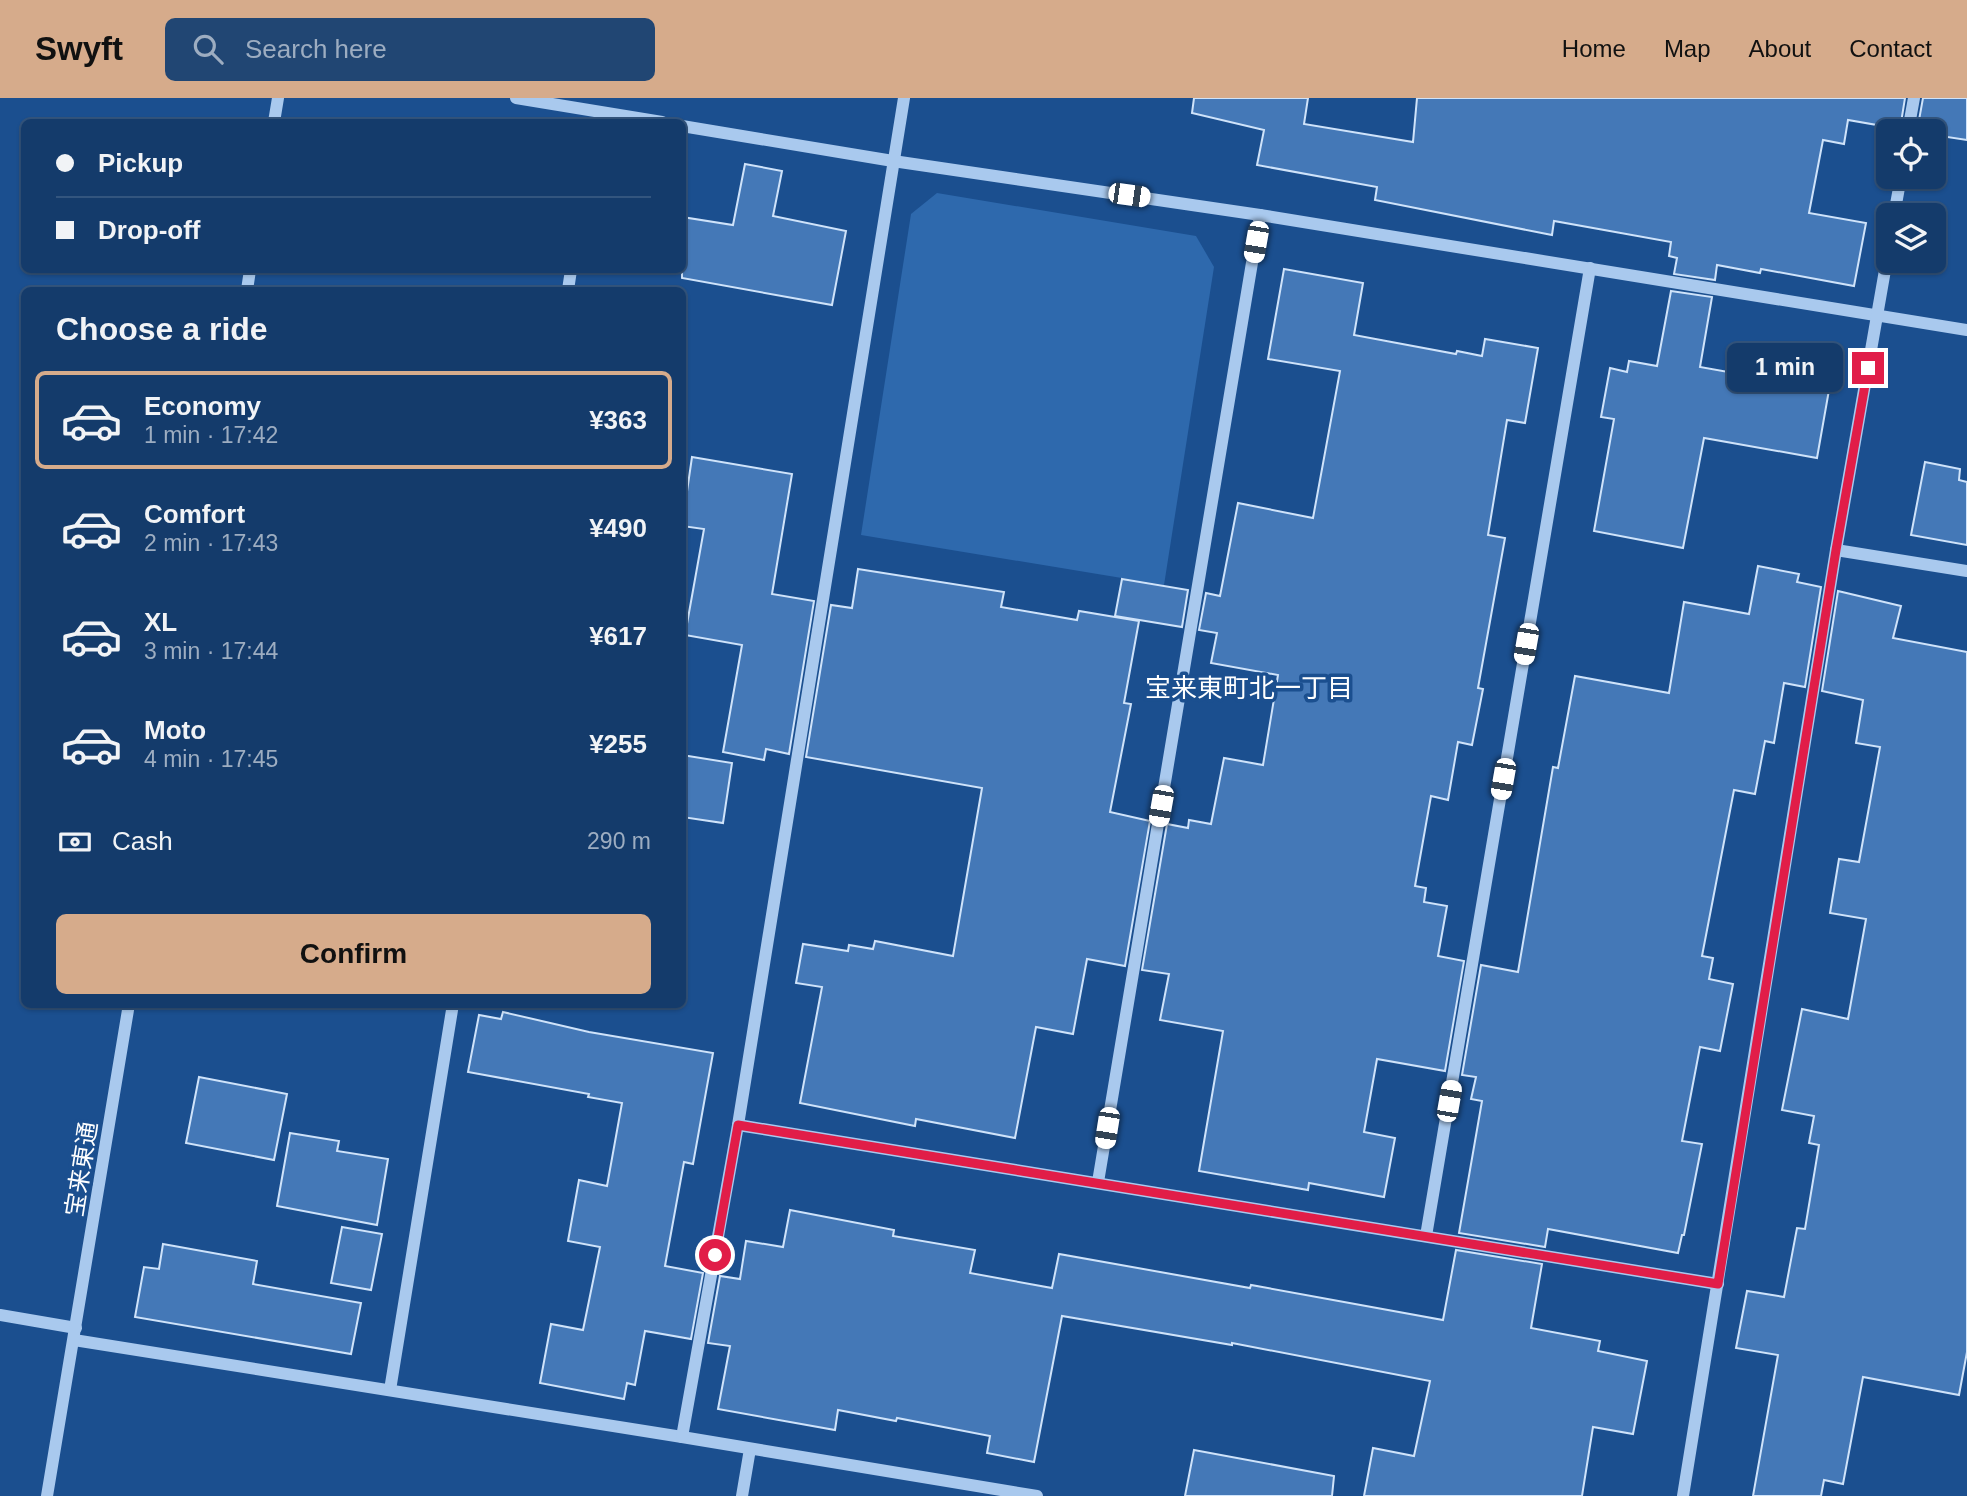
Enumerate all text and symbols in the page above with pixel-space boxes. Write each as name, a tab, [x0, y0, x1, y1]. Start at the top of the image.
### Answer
search box	[165, 18, 655, 81]
text: Swyft	[35, 30, 123, 67]
icon: search	[189, 30, 227, 68]
text: Search here	[245, 34, 387, 64]
text: Home	[1562, 35, 1626, 62]
text: Map	[1664, 35, 1711, 62]
text: About	[1749, 35, 1811, 62]
text: Contact	[1849, 35, 1932, 62]
map controls	[1876, 119, 1946, 273]
button: locate	[1876, 119, 1946, 189]
text: Pickup	[98, 148, 183, 178]
car	[1107, 182, 1152, 208]
button: layers	[1876, 203, 1946, 273]
text: Drop-off	[98, 215, 201, 245]
car	[1243, 219, 1270, 265]
text: Choose a ride	[56, 311, 268, 347]
callout: 1 min	[1728, 344, 1843, 392]
route end	[1852, 352, 1884, 384]
text: 1 min	[1755, 354, 1815, 380]
icon: car	[60, 389, 123, 452]
text: Economy	[144, 391, 261, 421]
text: ¥363	[589, 405, 647, 435]
text: 1 min · 17:42	[144, 422, 278, 448]
icon: car	[60, 497, 123, 560]
text: Comfort	[144, 499, 245, 529]
text: ¥490	[589, 513, 647, 543]
text: 2 min · 17:43	[144, 530, 278, 556]
icon: car	[60, 605, 123, 668]
text: XL	[144, 607, 177, 637]
text: ¥617	[589, 621, 647, 651]
car	[1513, 621, 1540, 667]
text: 3 min · 17:44	[144, 638, 278, 664]
district label: 宝来東町北一丁目	[1145, 673, 1353, 703]
icon: car	[60, 713, 123, 776]
text: Moto	[144, 715, 206, 745]
text: ¥255	[589, 729, 647, 759]
text: 4 min · 17:45	[144, 746, 278, 772]
car	[1490, 756, 1517, 802]
car	[1148, 783, 1175, 829]
icon: cash	[56, 823, 94, 861]
text: Cash	[112, 826, 173, 856]
text: 290 m	[587, 828, 651, 854]
button: Confirm	[56, 914, 651, 994]
car	[1436, 1078, 1463, 1124]
car	[1094, 1106, 1121, 1150]
street label: 宝来東通	[60, 1119, 102, 1219]
route start	[699, 1239, 731, 1271]

